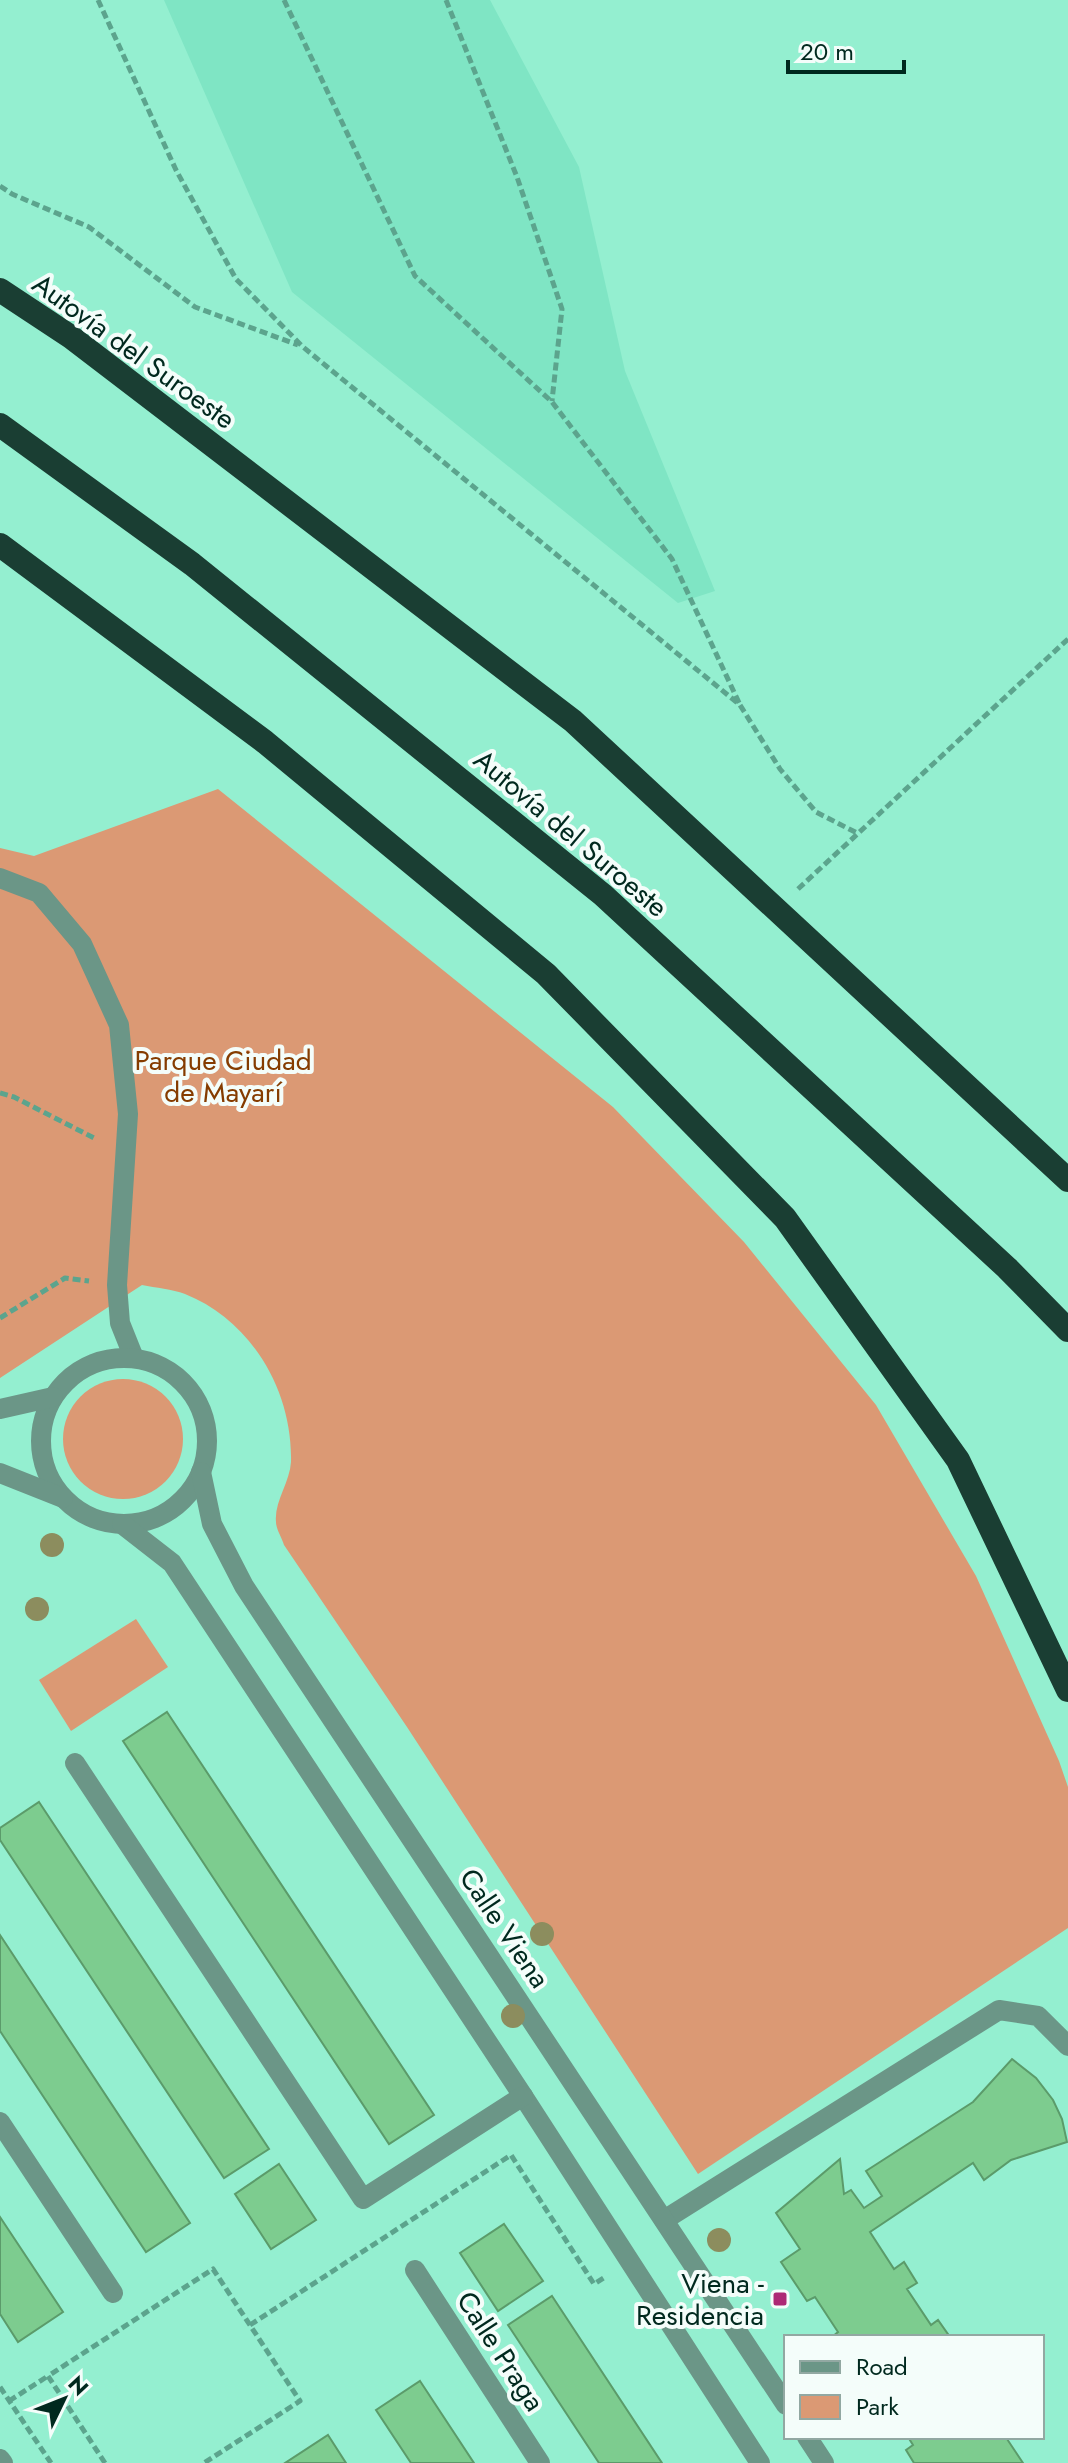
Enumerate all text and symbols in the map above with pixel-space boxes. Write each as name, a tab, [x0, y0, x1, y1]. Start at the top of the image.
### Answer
scale bar	[788, 24, 904, 74]
text: 20 m	[800, 34, 854, 69]
street label: Autovía del Suroeste	[24, 264, 244, 439]
street label: Autovía del Suroeste	[465, 740, 677, 927]
park label: Parque Ciudad de Mayarí	[134, 1040, 312, 1113]
street label: Calle Viena	[449, 1860, 560, 1996]
place label: Viena - Residencia	[636, 2263, 764, 2336]
street label: Calle Praga	[446, 2283, 555, 2419]
marker: Viena - Residencia	[771, 2290, 789, 2308]
legend	[784, 2335, 1044, 2439]
text: Road	[856, 2349, 908, 2384]
north arrow	[24, 2359, 104, 2439]
text: N	[61, 2368, 96, 2403]
text: Park	[856, 2389, 899, 2424]

